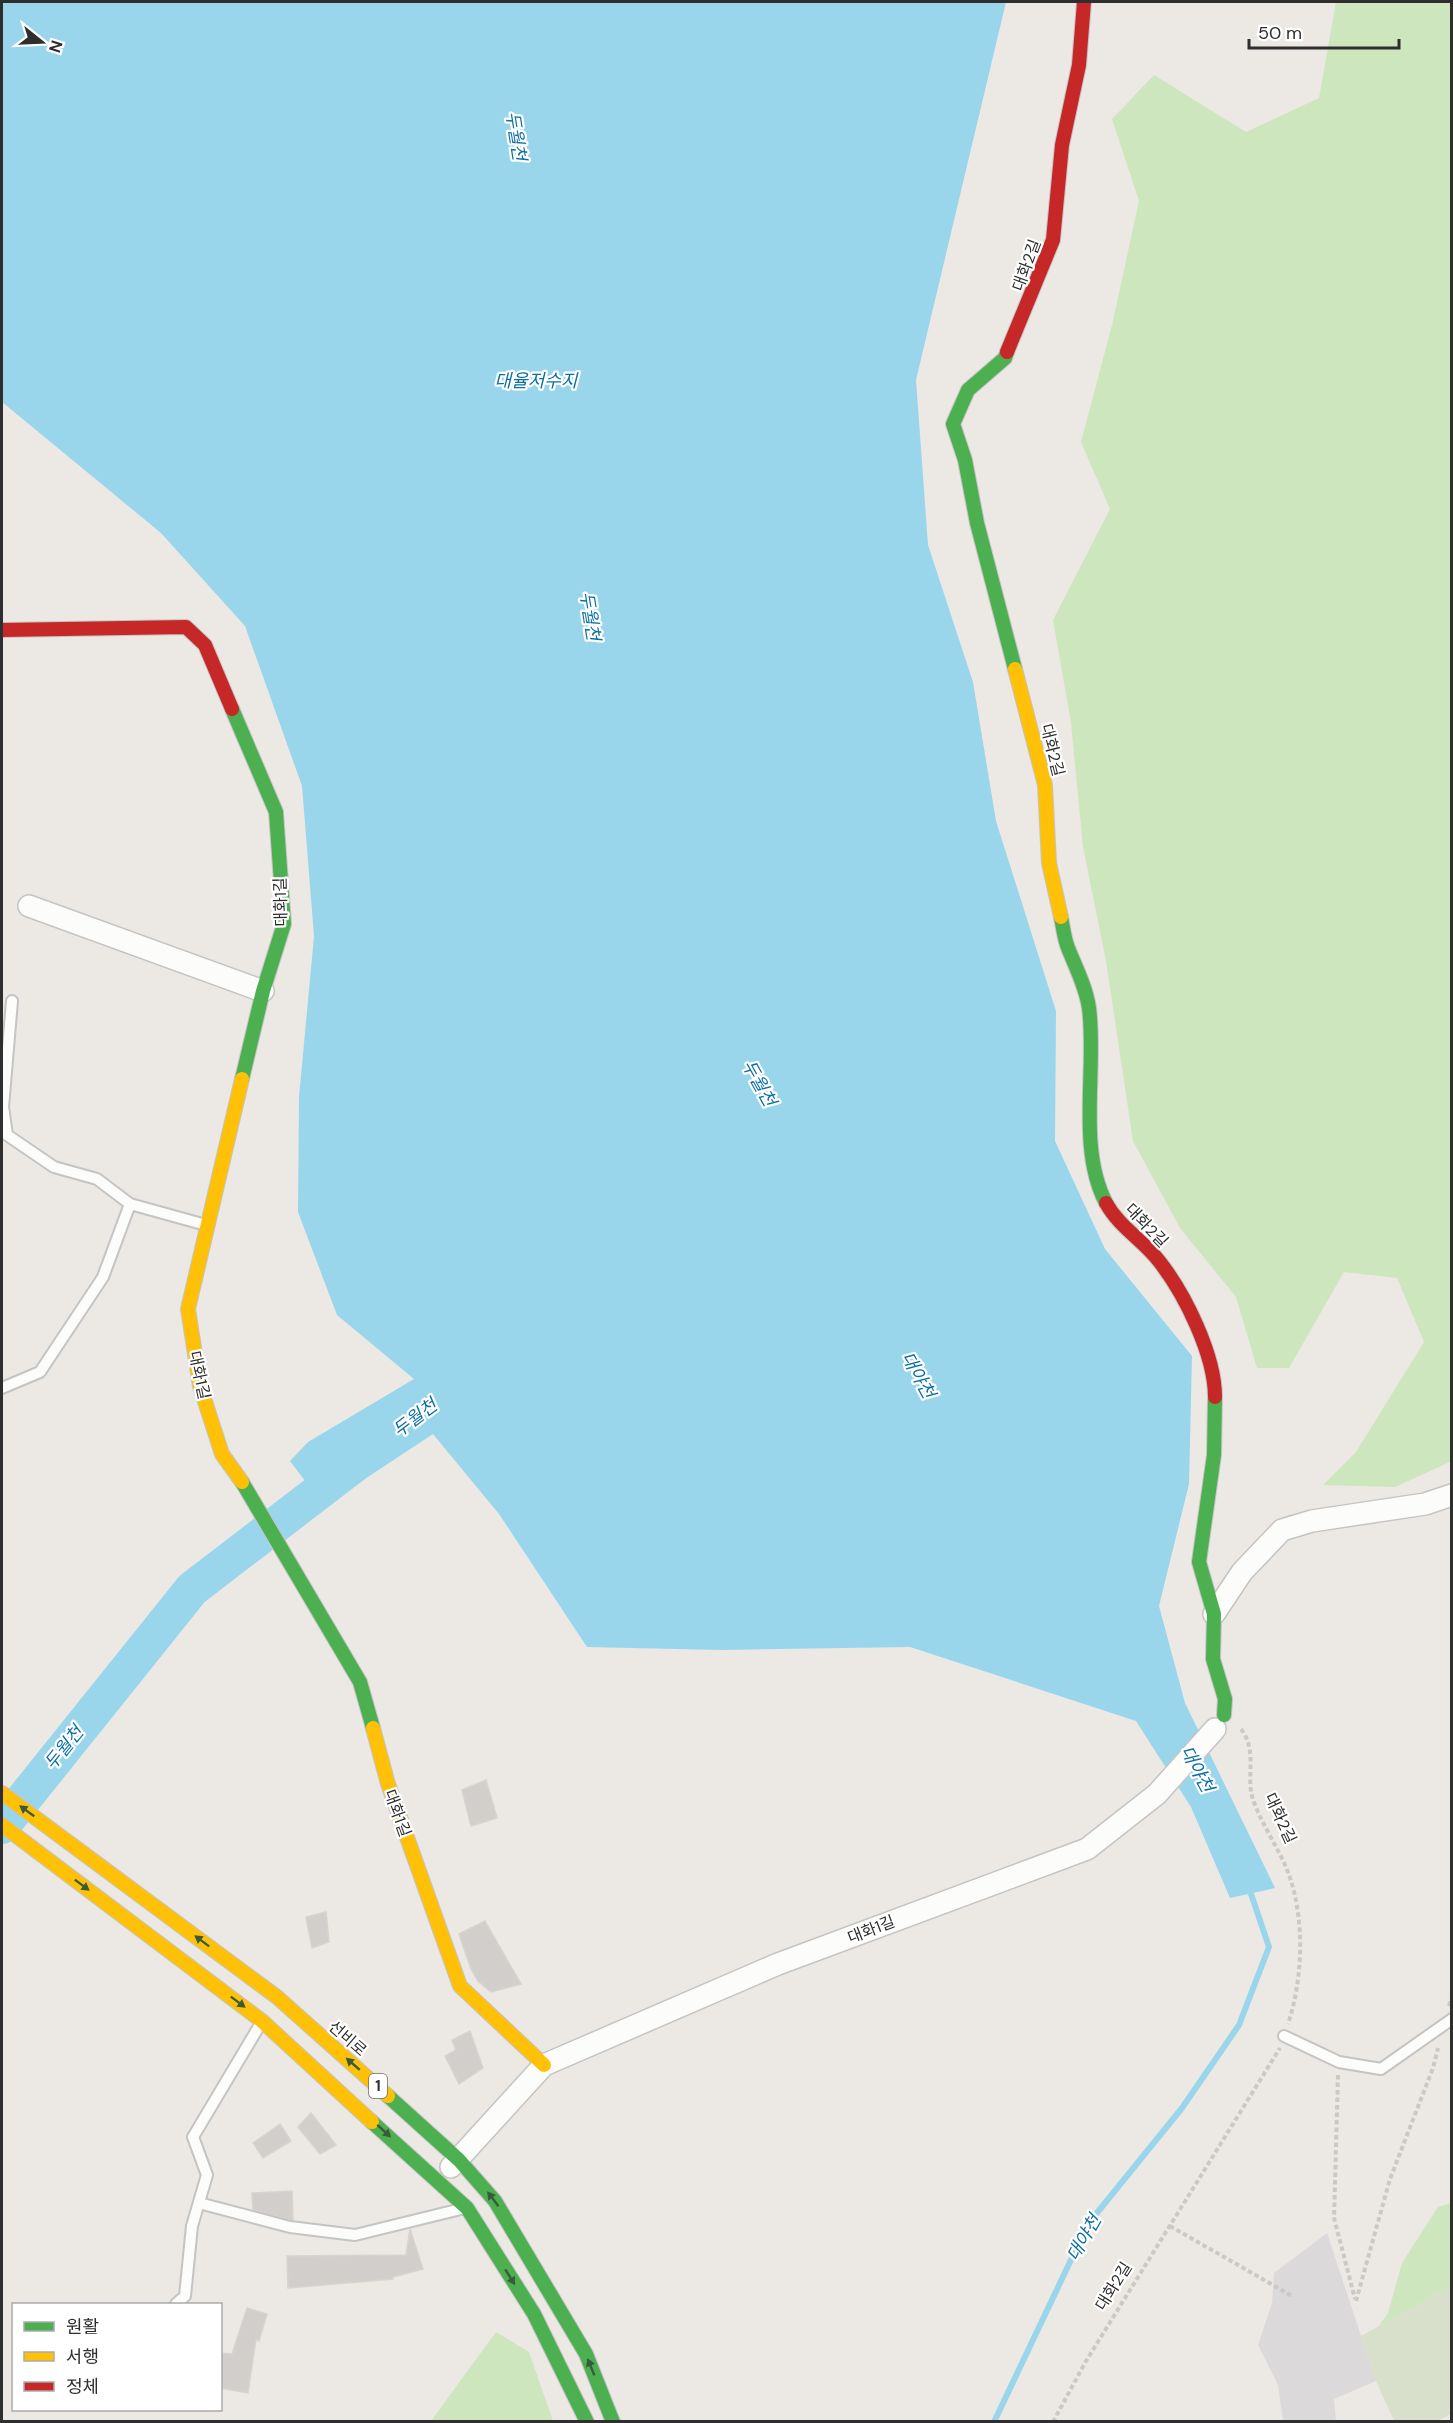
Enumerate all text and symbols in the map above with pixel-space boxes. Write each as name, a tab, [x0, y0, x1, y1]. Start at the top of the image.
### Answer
north arrow	[12, 12, 72, 72]
scale bar	[1249, 12, 1399, 50]
text: 50 m	[1258, 21, 1302, 45]
text: N	[44, 38, 68, 55]
water label: 두월천	[500, 110, 532, 165]
street label: 대화2길	[1007, 236, 1045, 294]
water label: 대율저수지	[495, 369, 579, 393]
water label: 두월천	[574, 590, 606, 645]
street label: 대화2길	[1036, 722, 1069, 779]
street label: 대화1길	[270, 877, 291, 927]
water label: 두월천	[736, 1055, 783, 1113]
street label: 대화2길	[1121, 1199, 1173, 1252]
water label: 대야천	[895, 1347, 942, 1405]
street label: 대화1길	[184, 1349, 215, 1401]
water label: 두월천	[388, 1392, 444, 1443]
water label: 두월천	[39, 1719, 90, 1775]
water label: 대야천	[1175, 1741, 1220, 1799]
street label: 대화1길	[379, 1786, 416, 1840]
street label: 대화2길	[1260, 1790, 1301, 1847]
one-way arrow	[19, 1805, 35, 1817]
one-way arrow	[73, 1879, 89, 1891]
street label: 대화1길	[844, 1911, 898, 1948]
one-way arrow	[194, 1935, 210, 1947]
one-way arrow	[229, 1996, 245, 2008]
street label: 선비로	[324, 2016, 371, 2061]
one-way arrow	[346, 2058, 361, 2071]
road number: 1	[369, 2074, 387, 2098]
one-way arrow	[376, 2124, 390, 2138]
one-way arrow	[487, 2192, 499, 2208]
water label: 대야천	[1061, 2208, 1108, 2266]
street label: 대화2길	[1090, 2258, 1136, 2314]
one-way arrow	[505, 2269, 516, 2285]
legend	[12, 2303, 222, 2411]
text: 원활	[66, 2315, 99, 2339]
text: 서행	[66, 2345, 99, 2369]
one-way arrow	[586, 2358, 595, 2376]
text: 정체	[66, 2375, 99, 2399]

